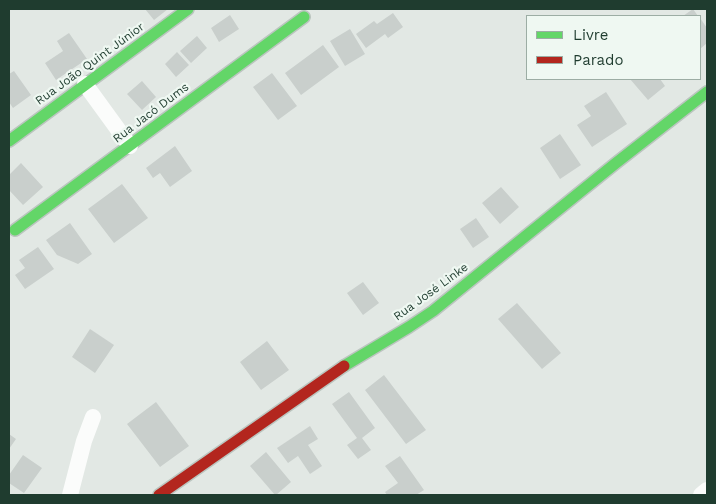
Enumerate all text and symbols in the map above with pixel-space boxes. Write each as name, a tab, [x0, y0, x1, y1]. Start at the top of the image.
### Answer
legend	[526, 15, 701, 80]
street label: Rua João Quint Júnior	[33, 20, 147, 108]
text: Livre	[573, 26, 608, 44]
text: Parado	[573, 51, 623, 69]
street label: Rua Jacó Dums	[110, 80, 192, 146]
street label: Rua José Linke	[391, 260, 471, 324]

